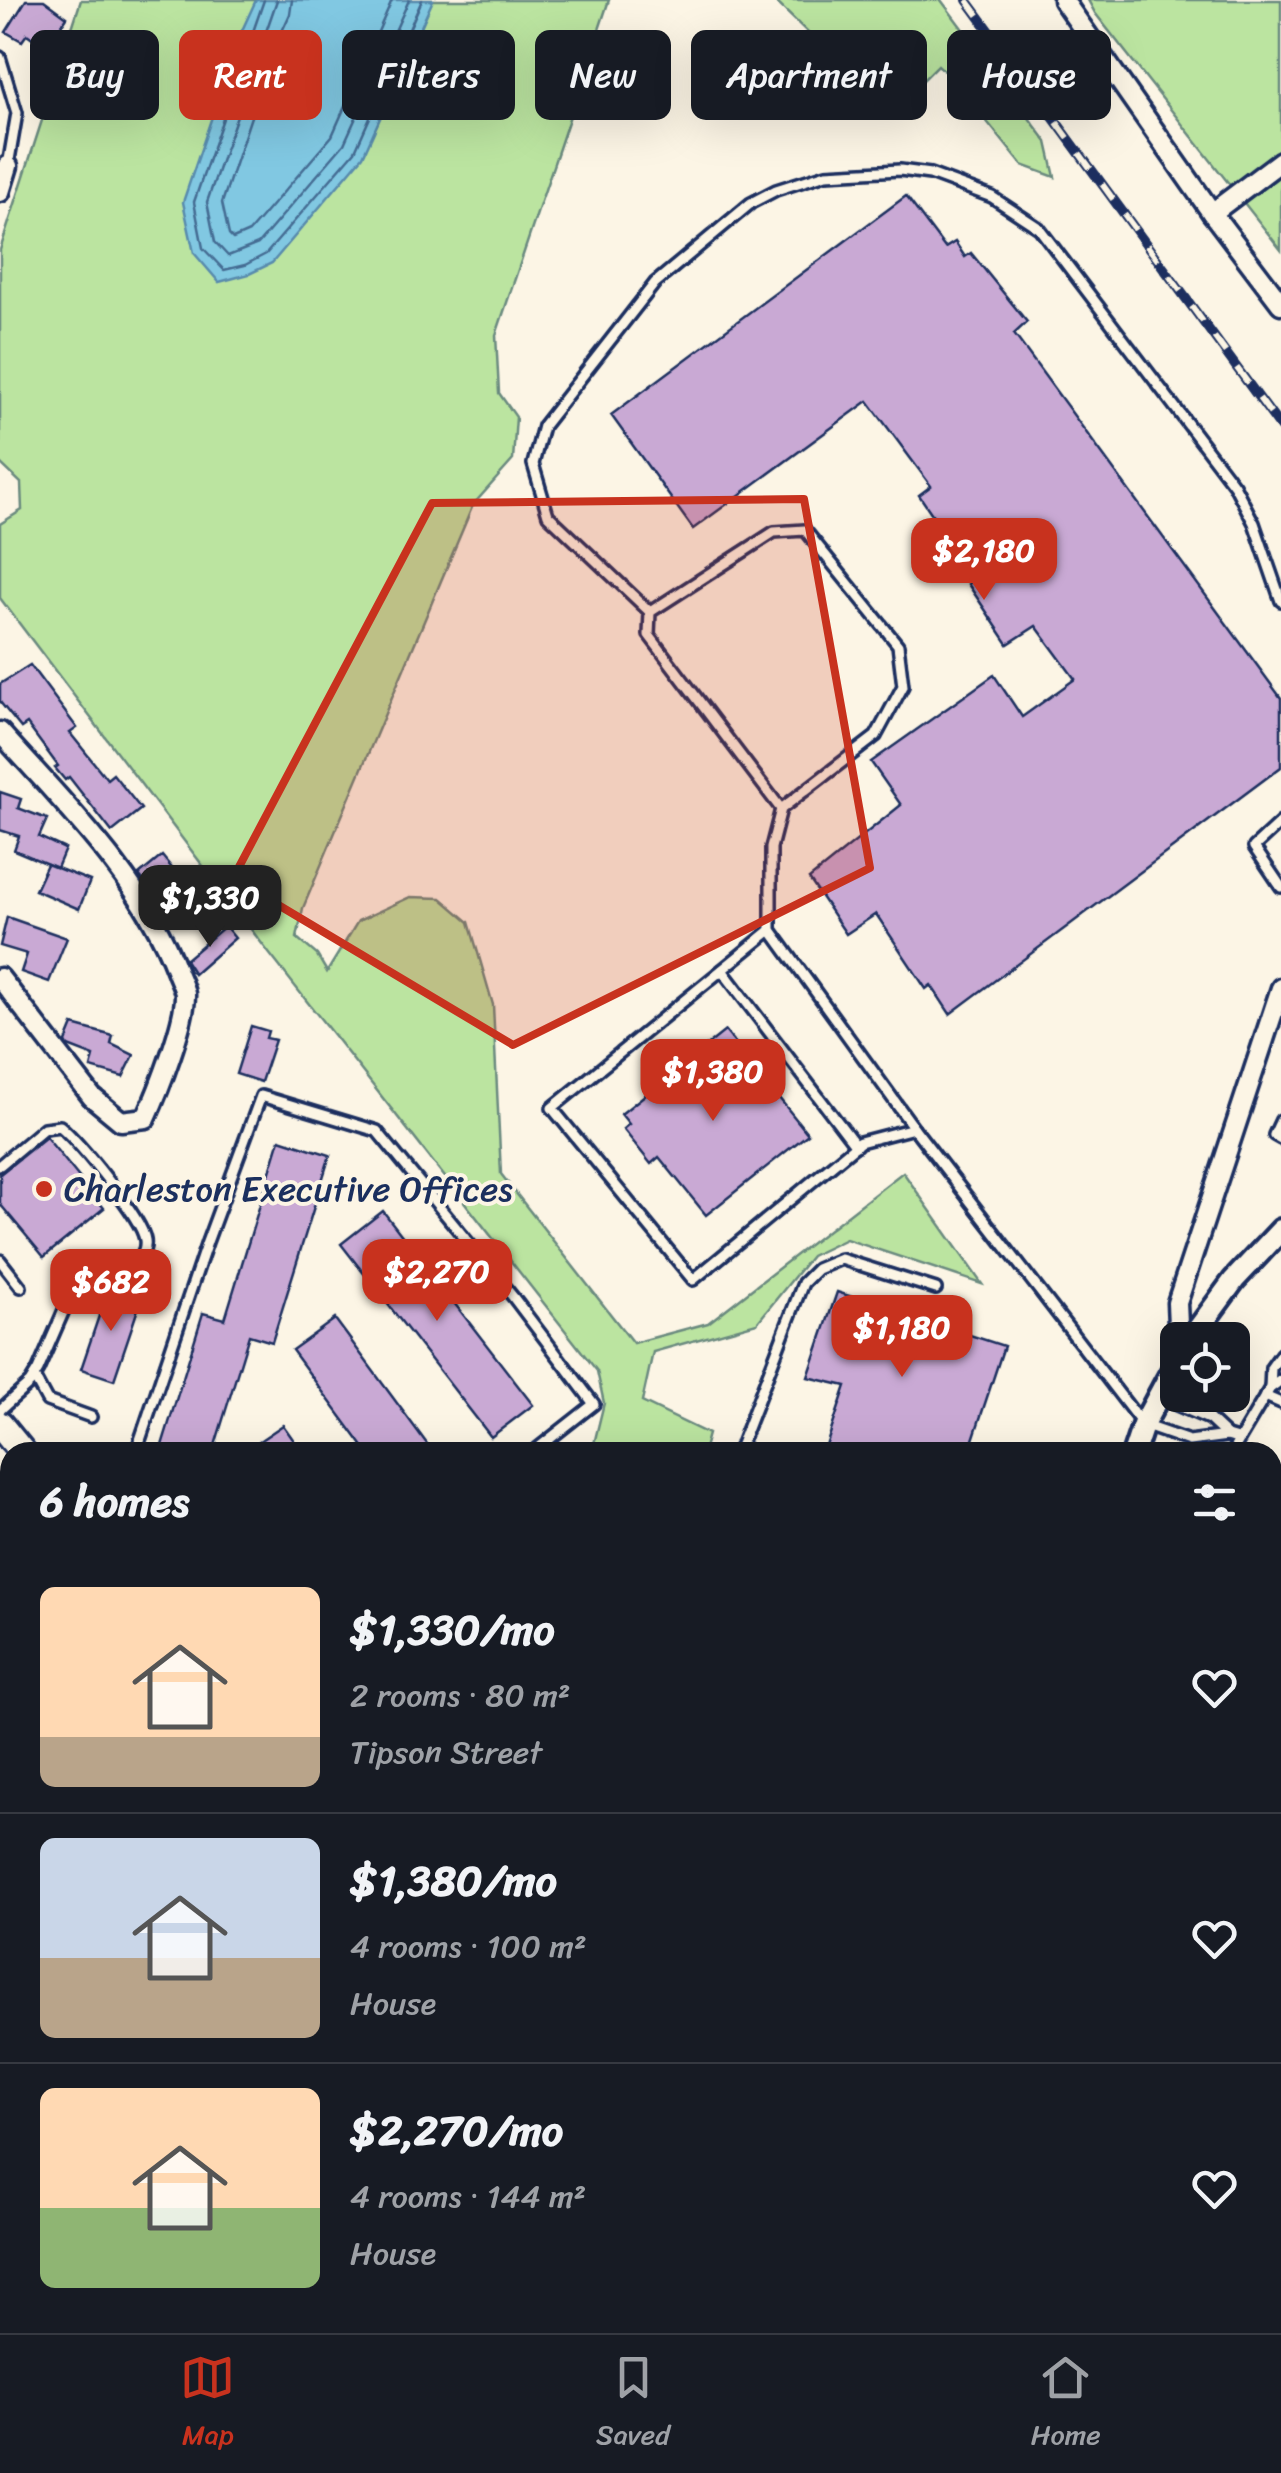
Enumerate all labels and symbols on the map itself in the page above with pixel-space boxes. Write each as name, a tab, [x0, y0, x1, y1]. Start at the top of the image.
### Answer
pin: $2,180	[903, 518, 1065, 603]
pin: $1,330	[129, 865, 291, 950]
pin: $1,380	[632, 1039, 794, 1124]
place label: Charleston Executive Offices	[64, 1158, 513, 1220]
marker: Charleston Executive Offices	[33, 1178, 55, 1200]
pin: $2,270	[356, 1239, 518, 1324]
pin: $682	[52, 1249, 170, 1334]
pin: $1,180	[821, 1295, 983, 1380]

